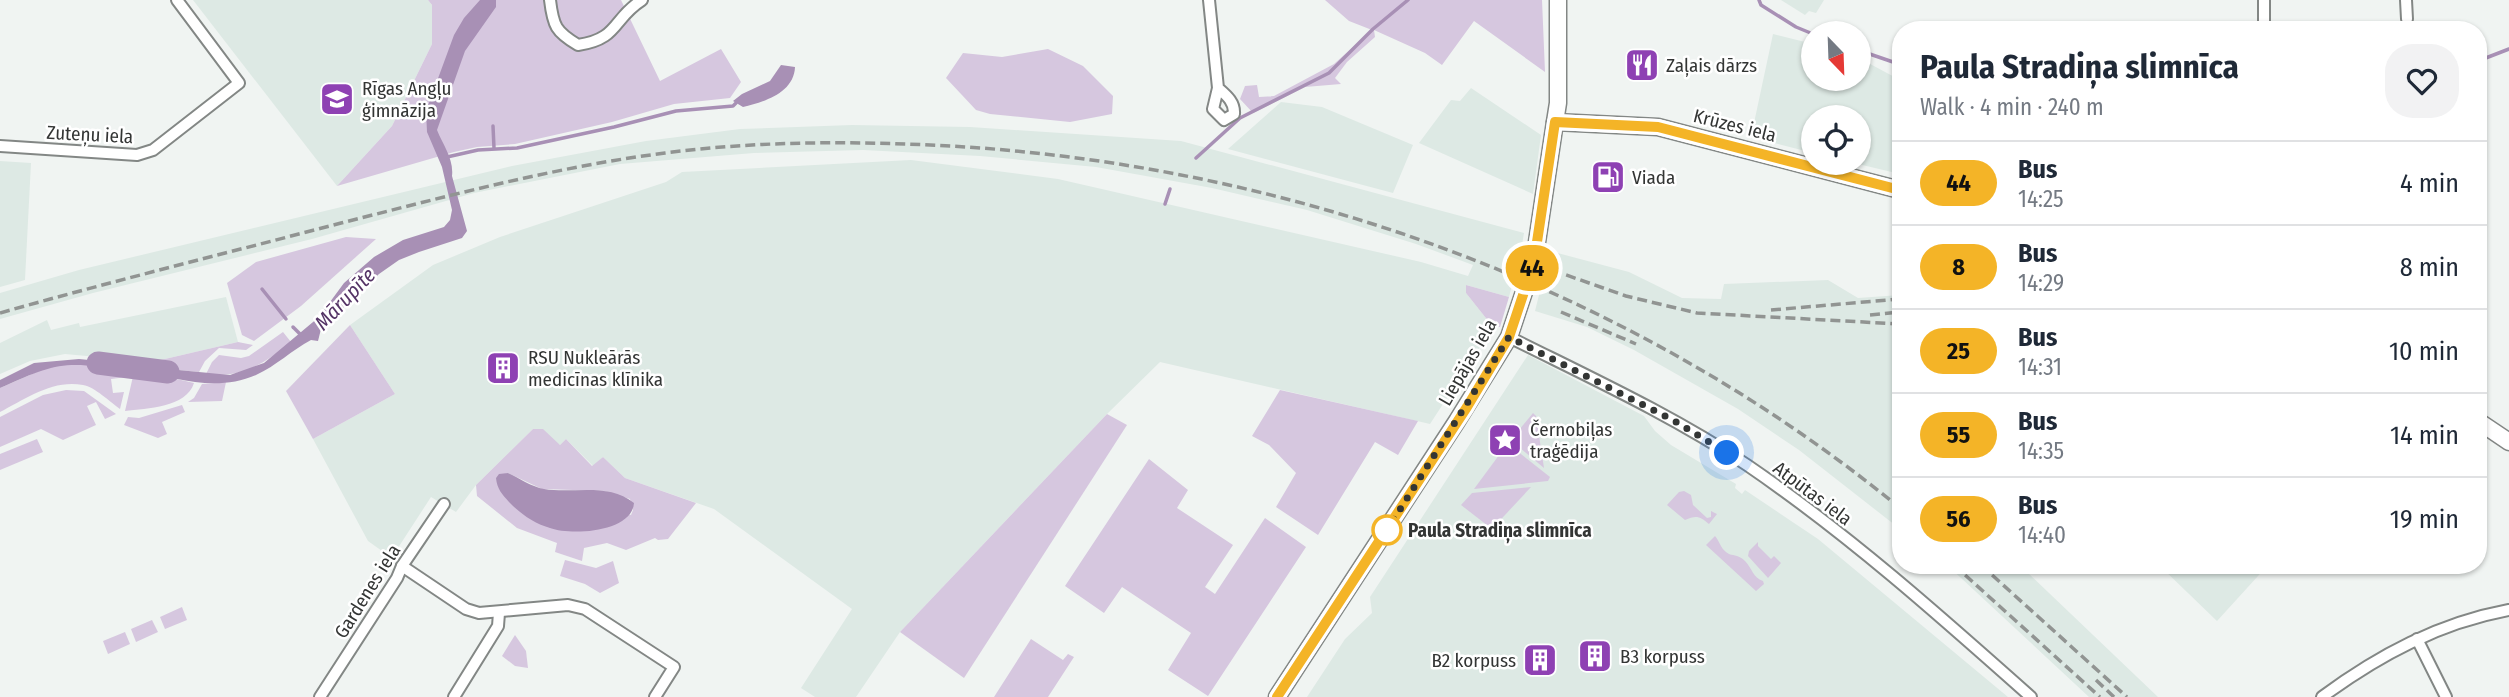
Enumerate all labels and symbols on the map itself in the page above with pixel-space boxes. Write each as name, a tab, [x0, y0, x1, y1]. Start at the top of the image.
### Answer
north arrow	[1801, 21, 1871, 91]
restaurant icon: Zaļais dārzs	[1623, 46, 1661, 84]
place label: Zaļais dārzs	[1666, 54, 1757, 77]
place label: Rīgas Angļu ģimnāzija	[362, 77, 451, 122]
school or university icon: Rīgas Angļu ģimnāzija	[318, 80, 356, 118]
street label: Krūzes iela	[1691, 104, 1779, 147]
street label: Zuteņu iela	[46, 121, 134, 148]
fuel station icon: Viada	[1589, 158, 1627, 196]
place label: Viada	[1632, 166, 1675, 189]
line badge: 44	[1500, 245, 1564, 291]
water label: Mārupīte	[309, 262, 381, 336]
street label: Liepājas iela	[1433, 315, 1502, 410]
place label: RSU Nukleārās medicīnas klīnika	[528, 346, 663, 391]
building icon: RSU Nukleārās medicīnas klīnika	[484, 349, 522, 387]
place label: Černobiļas traģēdija	[1530, 418, 1612, 463]
place icon: Černobiļas traģēdija	[1486, 421, 1524, 459]
your location	[1709, 435, 1744, 470]
street label: Atpūtas iela	[1769, 456, 1857, 530]
marker: Paula Stradiņa slimnīca	[1372, 515, 1402, 545]
place label: Paula Stradiņa slimnīca	[1408, 519, 1592, 544]
street label: Gardenes iela	[330, 540, 405, 642]
building icon: B3 korpuss	[1576, 637, 1614, 675]
building icon: B2 korpuss	[1521, 641, 1559, 679]
place label: B3 korpuss	[1620, 645, 1705, 668]
place label: B2 korpuss	[1432, 649, 1516, 672]

